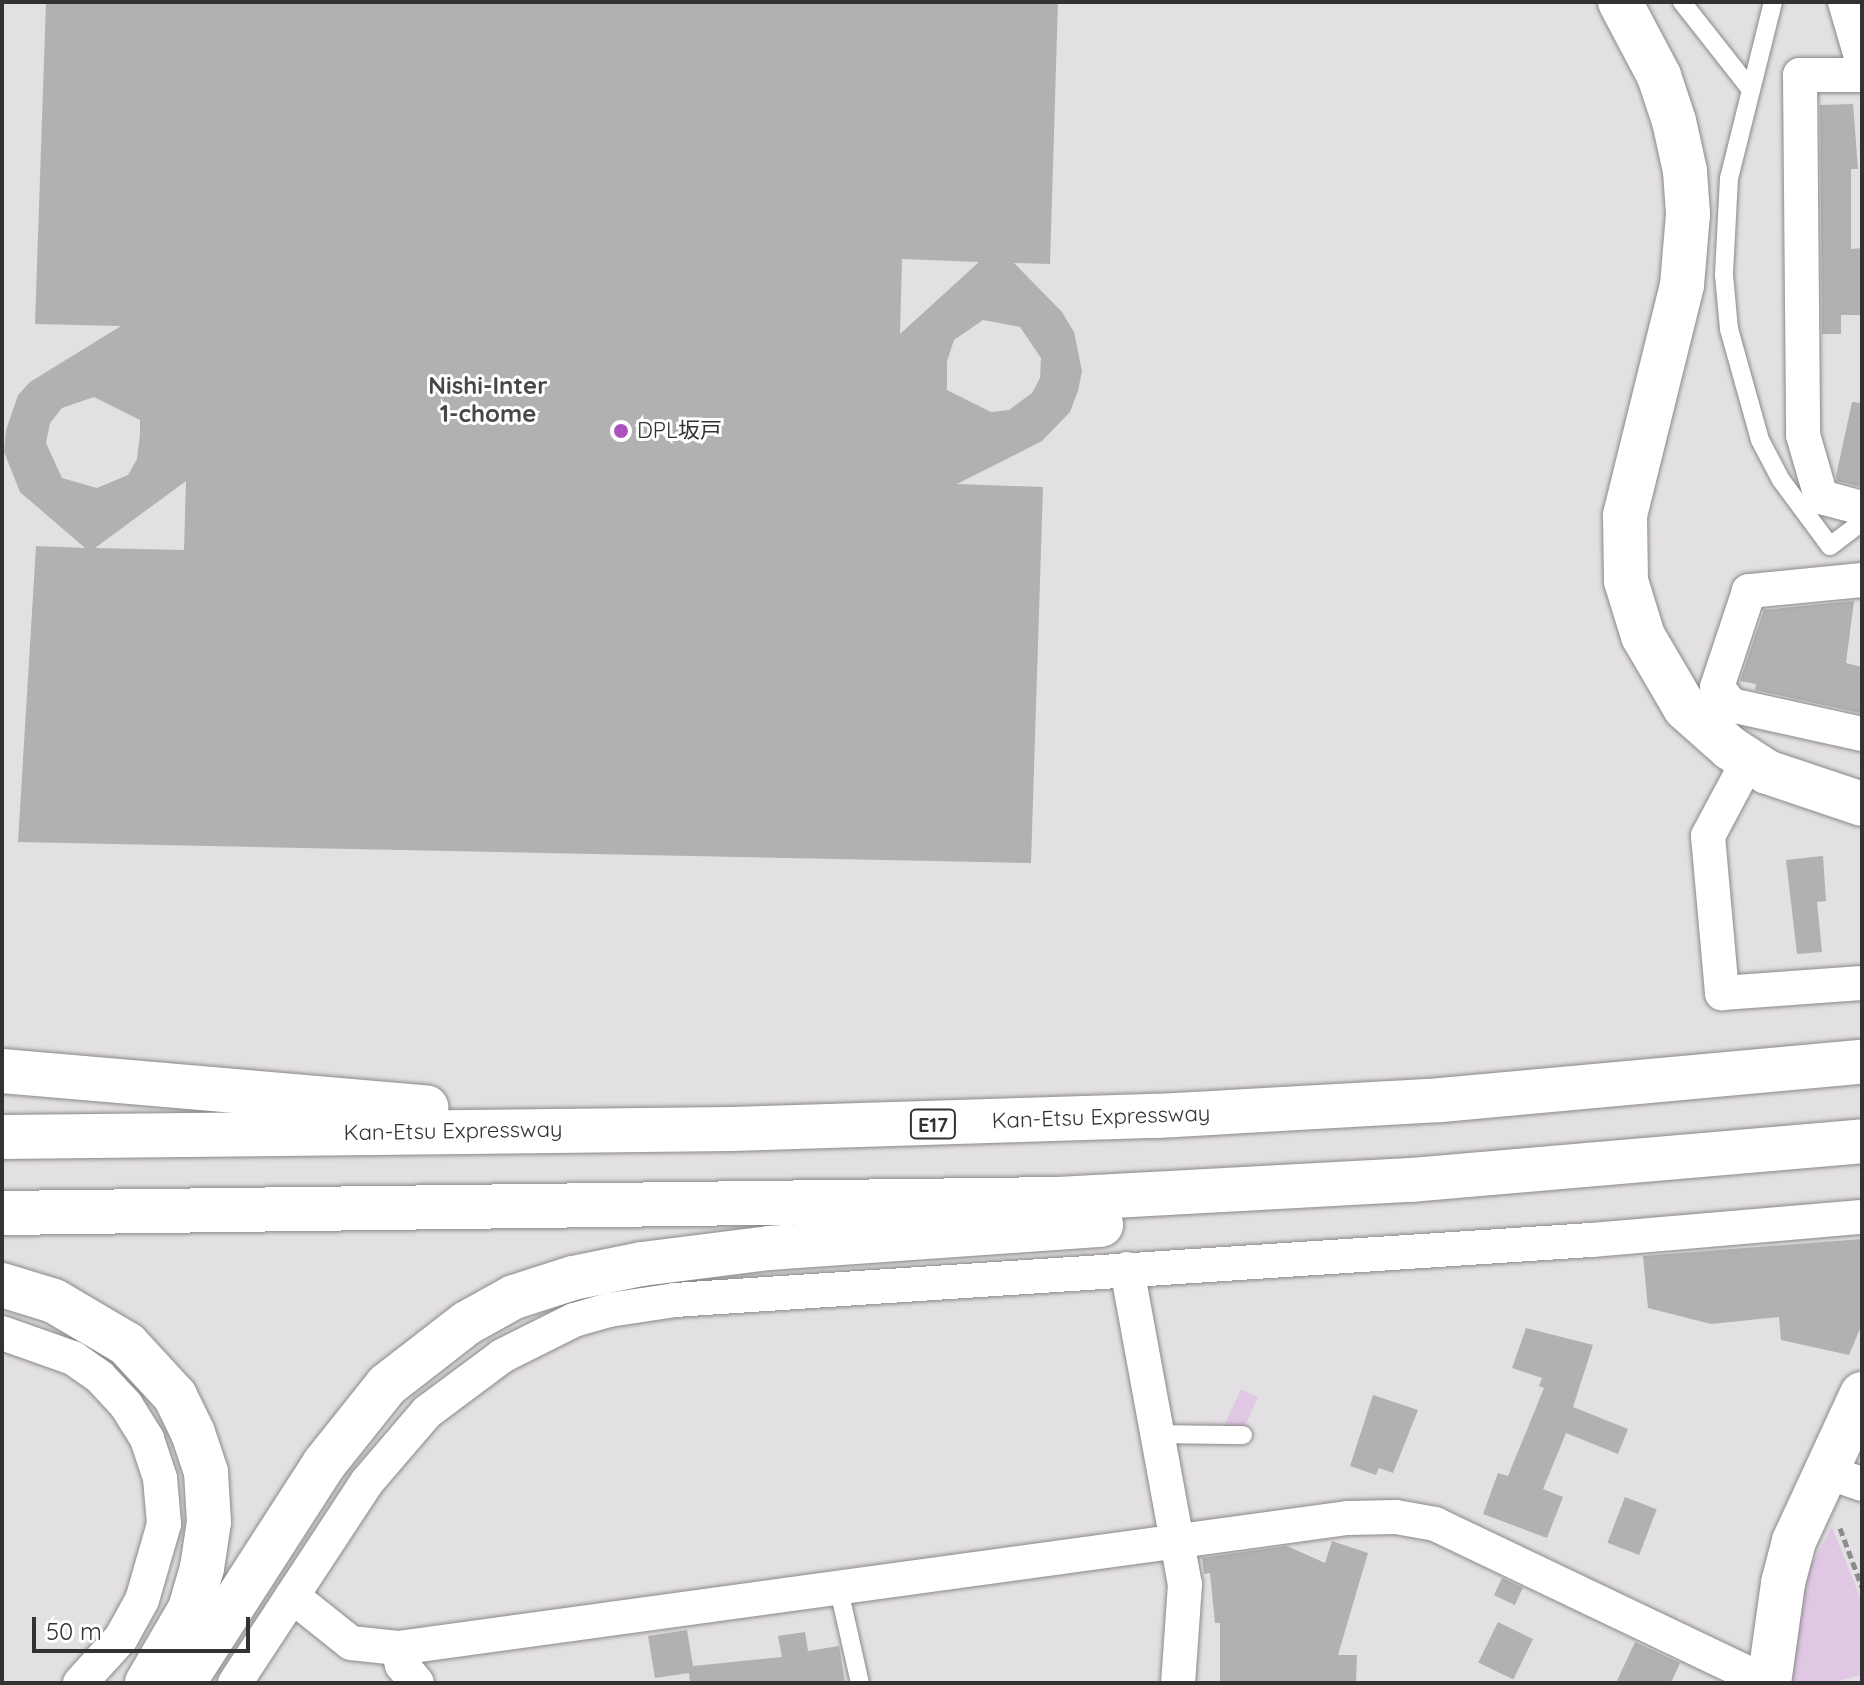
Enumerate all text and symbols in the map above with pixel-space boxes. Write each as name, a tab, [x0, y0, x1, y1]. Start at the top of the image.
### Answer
district label: Nishi-Inter 1-chome	[428, 372, 548, 428]
place label: DPL坂戸	[637, 418, 722, 444]
marker: DPL坂戸	[612, 422, 630, 440]
street label: Kan-Etsu Expressway	[991, 1100, 1211, 1134]
road number: E17	[909, 1108, 957, 1140]
street label: Kan-Etsu Expressway	[343, 1116, 563, 1146]
scale bar	[36, 1601, 254, 1651]
text: 50 m	[46, 1616, 102, 1646]

